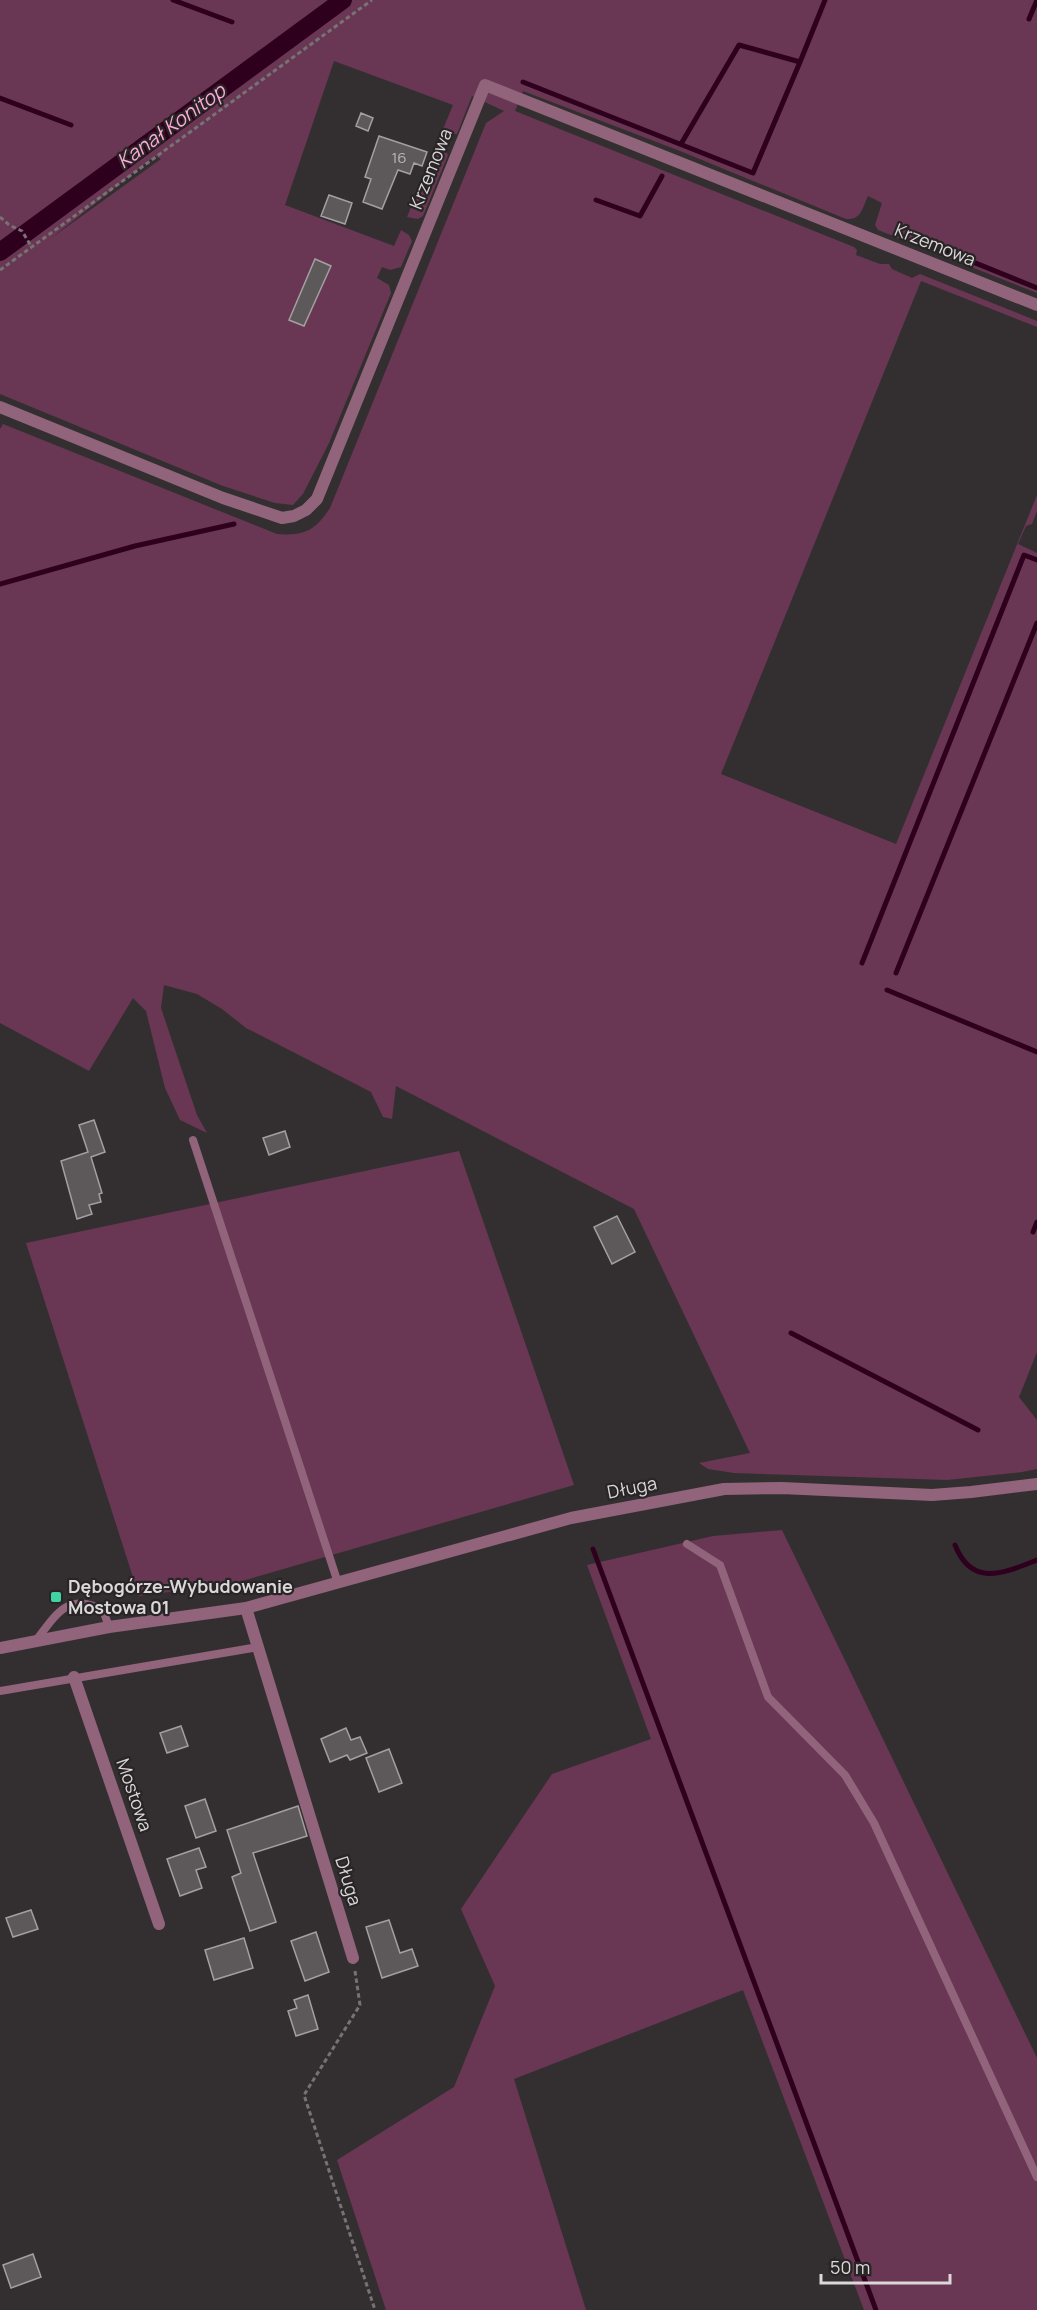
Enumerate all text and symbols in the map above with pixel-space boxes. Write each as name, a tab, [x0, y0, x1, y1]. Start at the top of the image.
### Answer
water label: Kanał Konitop	[111, 76, 231, 174]
street label: Krzemowa	[403, 125, 457, 213]
house number: 16	[391, 147, 407, 168]
street label: Krzemowa	[891, 217, 979, 271]
street label: Długa	[605, 1470, 659, 1504]
place label: Dębogórze-Wybudowanie Mostowa 01	[68, 1574, 293, 1619]
marker: Dębogórze-Wybudowanie Mostowa 01	[49, 1590, 63, 1604]
street label: Mostowa	[111, 1755, 159, 1834]
street label: Długa	[330, 1853, 368, 1908]
scale bar	[821, 2247, 950, 2285]
text: 50 m	[830, 2255, 870, 2279]

